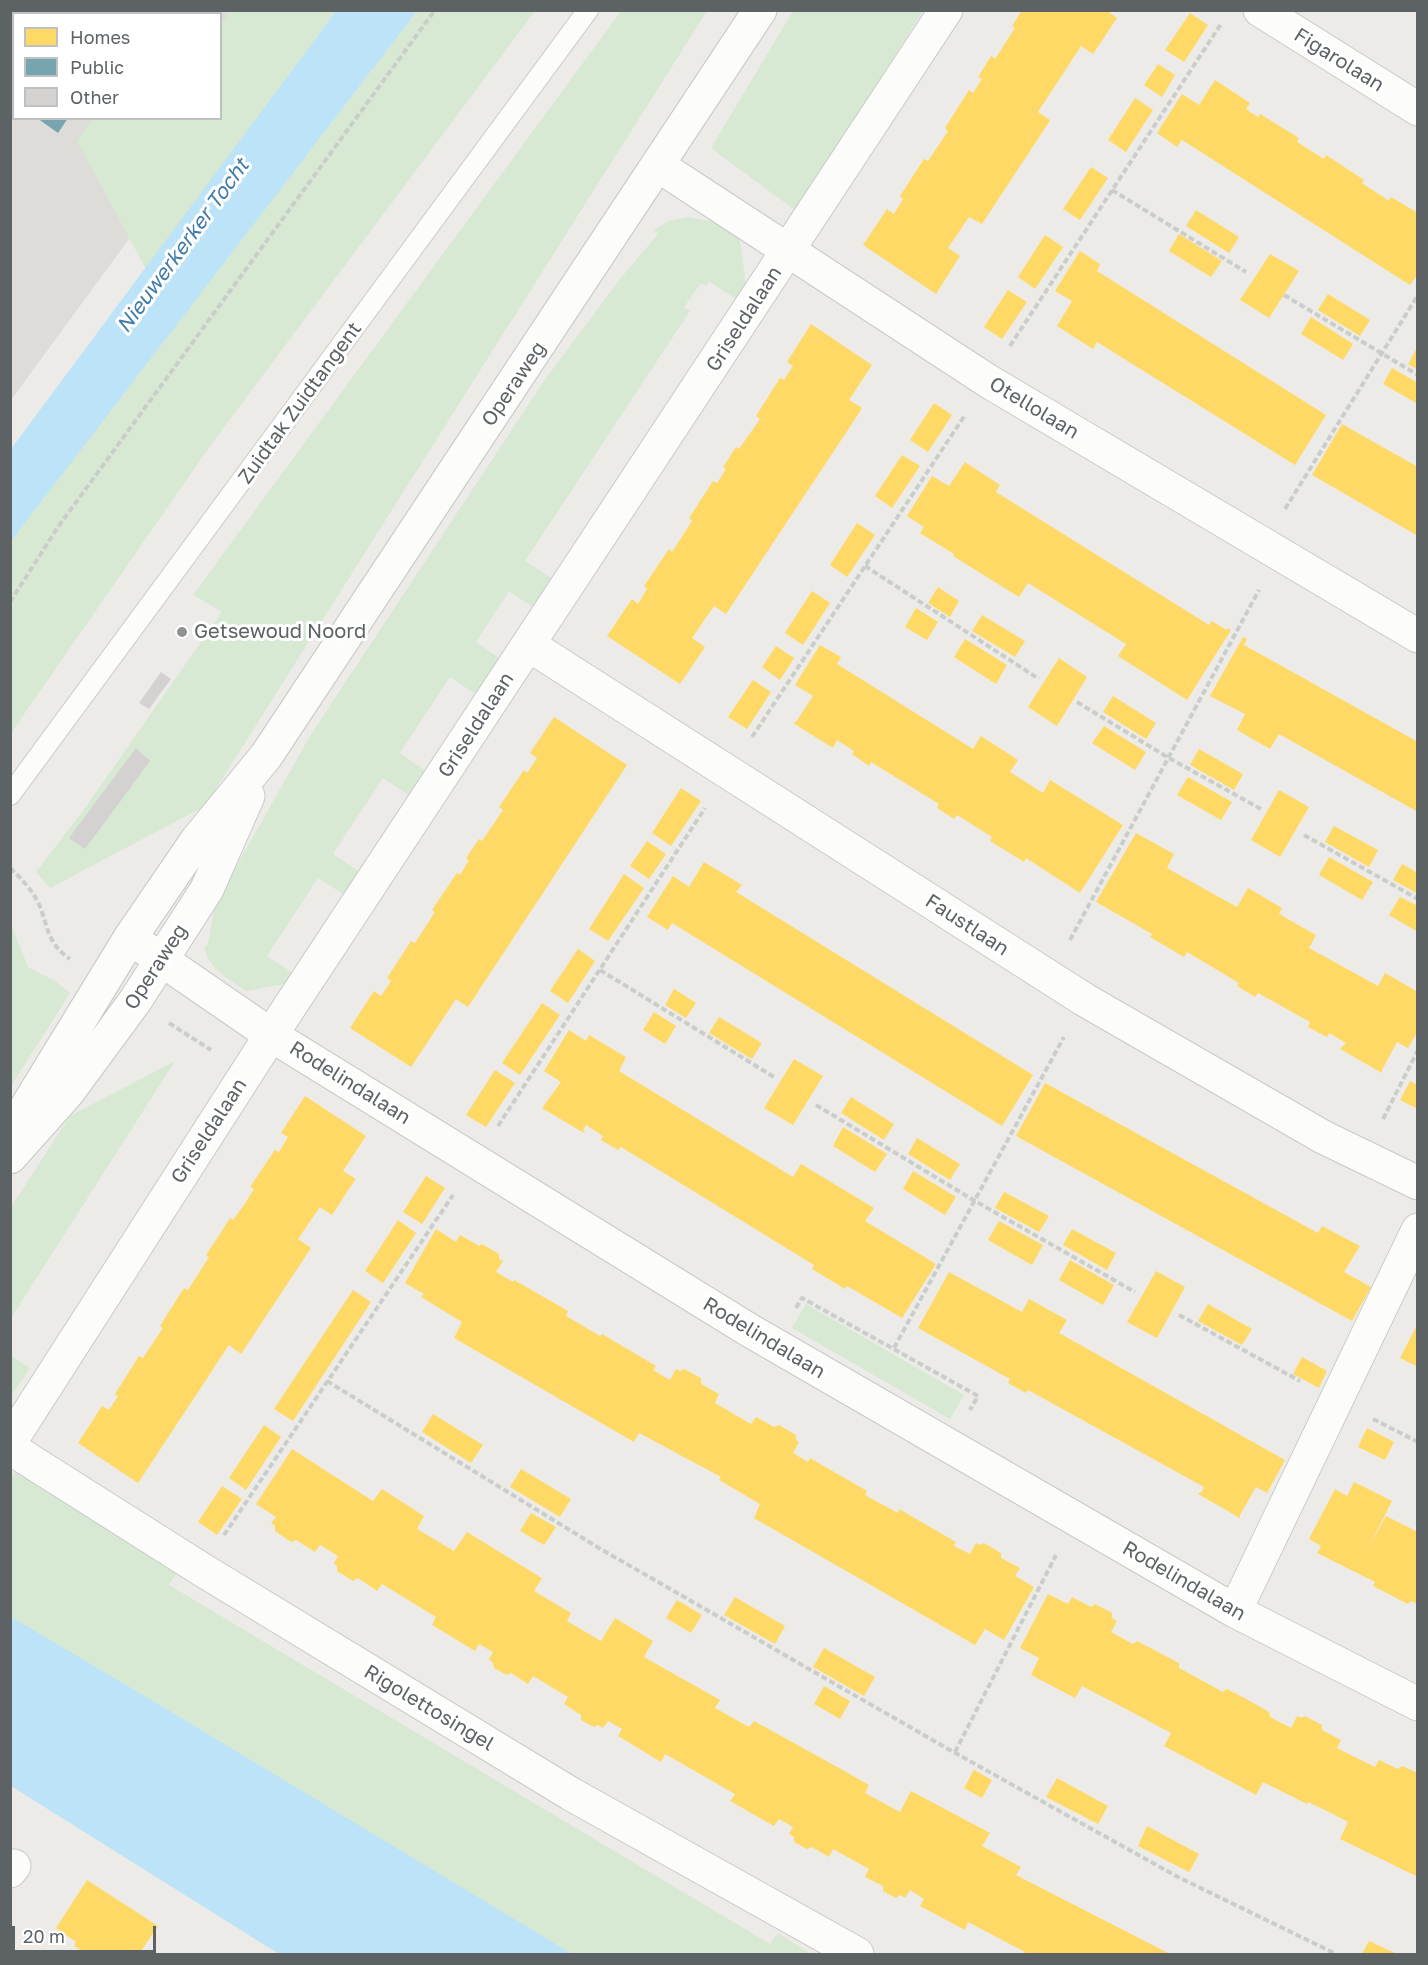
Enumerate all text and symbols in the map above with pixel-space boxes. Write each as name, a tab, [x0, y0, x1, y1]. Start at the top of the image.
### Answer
legend	[12, 12, 222, 120]
street label: Figarolaan	[1289, 23, 1389, 97]
text: Homes	[70, 26, 130, 48]
text: Public	[70, 56, 124, 78]
text: Other	[70, 86, 119, 108]
water label: Nieuwerkerker Tocht	[111, 154, 255, 338]
street label: Griseldalaan	[701, 262, 787, 376]
street label: Zuidtak Zuidtangent	[233, 318, 367, 488]
street label: Operaweg	[477, 337, 551, 431]
street label: Otellolaan	[985, 372, 1083, 444]
place label: Getsewoud Noord	[194, 620, 366, 644]
marker: Getsewoud Noord	[175, 625, 189, 639]
street label: Griseldalaan	[433, 668, 519, 782]
street label: Faustlaan	[921, 889, 1013, 961]
street label: Operaweg	[119, 920, 193, 1014]
street label: Rodelindalaan	[285, 1036, 415, 1130]
street label: Griseldalaan	[166, 1074, 252, 1188]
street label: Rodelindalaan	[699, 1292, 829, 1384]
street label: Rodelindalaan	[1118, 1536, 1250, 1626]
street label: Rigolettosingel	[360, 1660, 498, 1756]
scale bar	[15, 1914, 159, 1952]
text: 20 m	[23, 1925, 65, 1947]

